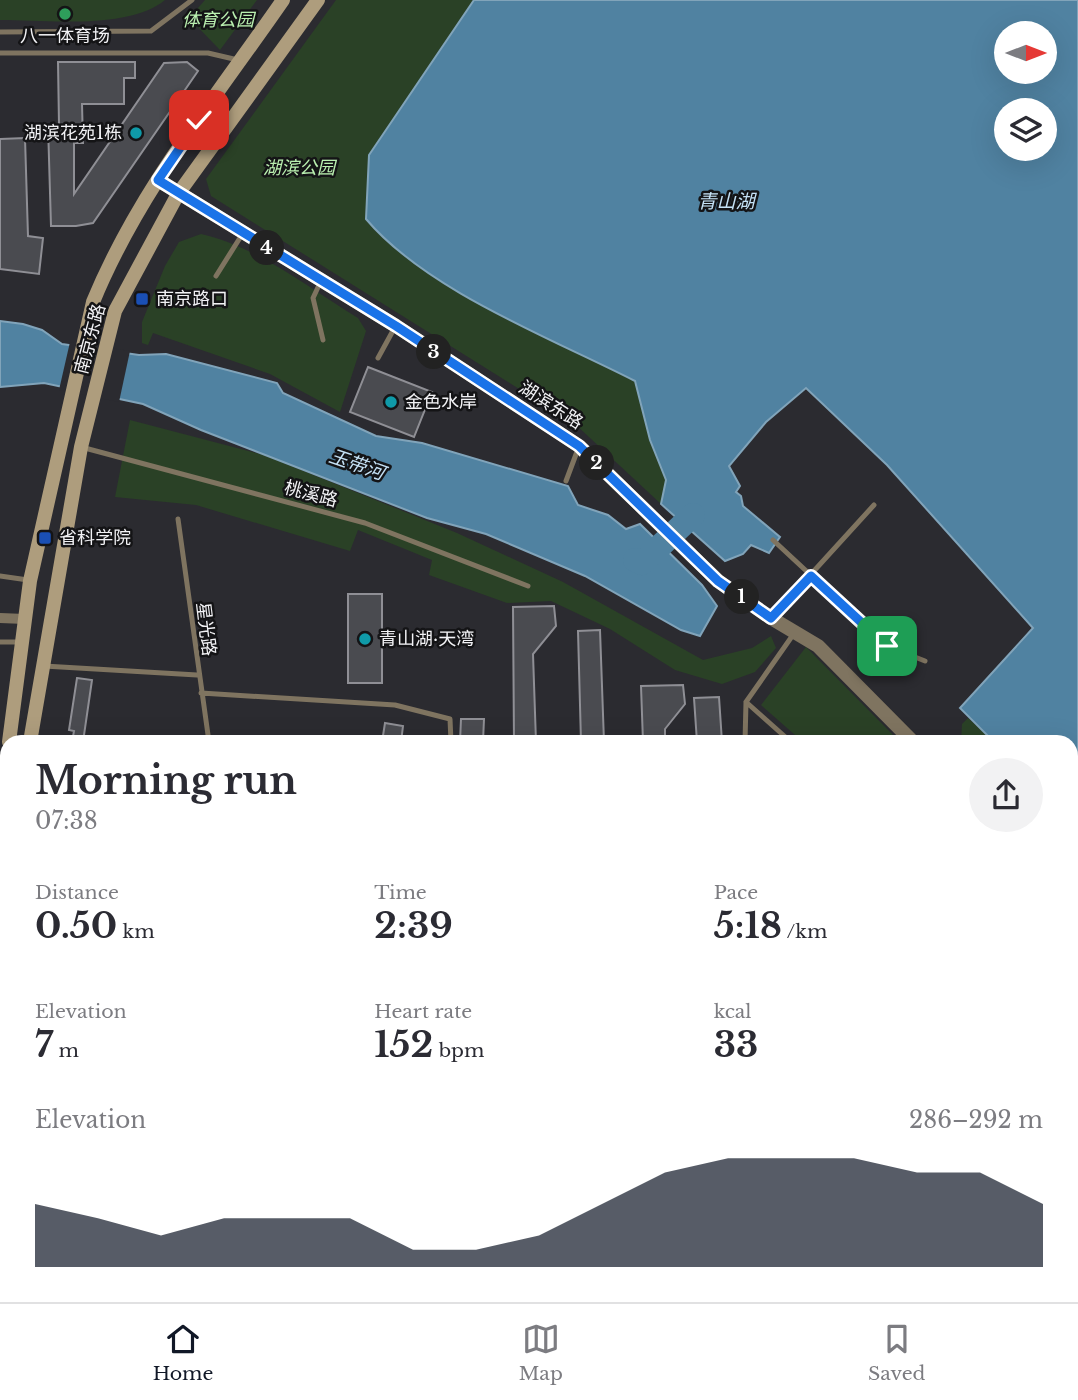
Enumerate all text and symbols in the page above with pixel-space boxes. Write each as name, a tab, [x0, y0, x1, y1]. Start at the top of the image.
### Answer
marker: 八一体育场	[57, 6, 73, 22]
park label: 体育公园	[182, 9, 257, 31]
north arrow	[994, 21, 1057, 84]
map controls	[994, 21, 1057, 161]
place label: 八一体育场	[20, 25, 110, 47]
pin	[169, 90, 229, 150]
button: layers	[994, 98, 1057, 161]
icon: check	[180, 101, 218, 139]
place label: 湖滨花苑1栋	[24, 122, 122, 144]
marker: 湖滨花苑1栋	[128, 125, 144, 141]
park label: 湖滨公园	[263, 157, 338, 179]
water label: 青山湖	[697, 190, 757, 213]
pin: 4	[250, 230, 284, 266]
text: 4	[260, 236, 273, 259]
place label: 南京路口	[156, 288, 228, 310]
marker: 南京路口	[134, 291, 150, 307]
street label: 南京东路	[70, 301, 110, 377]
pin: 3	[416, 334, 452, 370]
text: 3	[427, 340, 440, 363]
street label: 湖滨东路	[515, 376, 587, 434]
place label: 金色水岸	[405, 391, 477, 413]
marker: 金色水岸	[383, 394, 399, 410]
water label: 玉带河	[326, 444, 391, 486]
pin: 2	[580, 446, 614, 480]
text: 2	[590, 451, 603, 474]
street label: 桃溪路	[282, 476, 340, 512]
place label: 省科学院	[59, 527, 131, 549]
marker: 省科学院	[37, 530, 53, 546]
pin: 1	[724, 580, 760, 614]
text: 1	[737, 585, 746, 608]
street label: 星光路	[192, 601, 220, 657]
pin	[857, 616, 917, 676]
icon: arrive	[868, 627, 906, 665]
place label: 青山湖·天湾	[379, 628, 474, 650]
marker: 青山湖·天湾	[357, 631, 373, 647]
text: Morning run	[35, 757, 297, 804]
button: share	[969, 758, 1043, 832]
text: 07:38	[35, 807, 98, 835]
text: Distance	[35, 881, 119, 904]
text: Time	[374, 881, 427, 904]
text: Pace	[714, 881, 758, 904]
text: 0.50	[35, 904, 117, 947]
text: 2:39	[374, 904, 453, 947]
text: 5:18	[714, 904, 782, 947]
text: km	[117, 920, 155, 943]
text: /km	[782, 920, 827, 943]
text: Elevation	[35, 1000, 127, 1023]
text: Heart rate	[374, 1000, 472, 1023]
text: kcal	[714, 1000, 752, 1023]
text: 7	[35, 1023, 53, 1066]
text: 152	[374, 1023, 433, 1066]
text: 33	[714, 1023, 758, 1066]
text: m	[53, 1039, 79, 1062]
text: bpm	[433, 1039, 484, 1062]
text: Elevation	[35, 1106, 146, 1134]
text: 286–292 m	[909, 1106, 1043, 1134]
tab: Home	[153, 1320, 213, 1385]
tab: Map	[519, 1320, 563, 1385]
tab: Saved	[868, 1320, 925, 1385]

